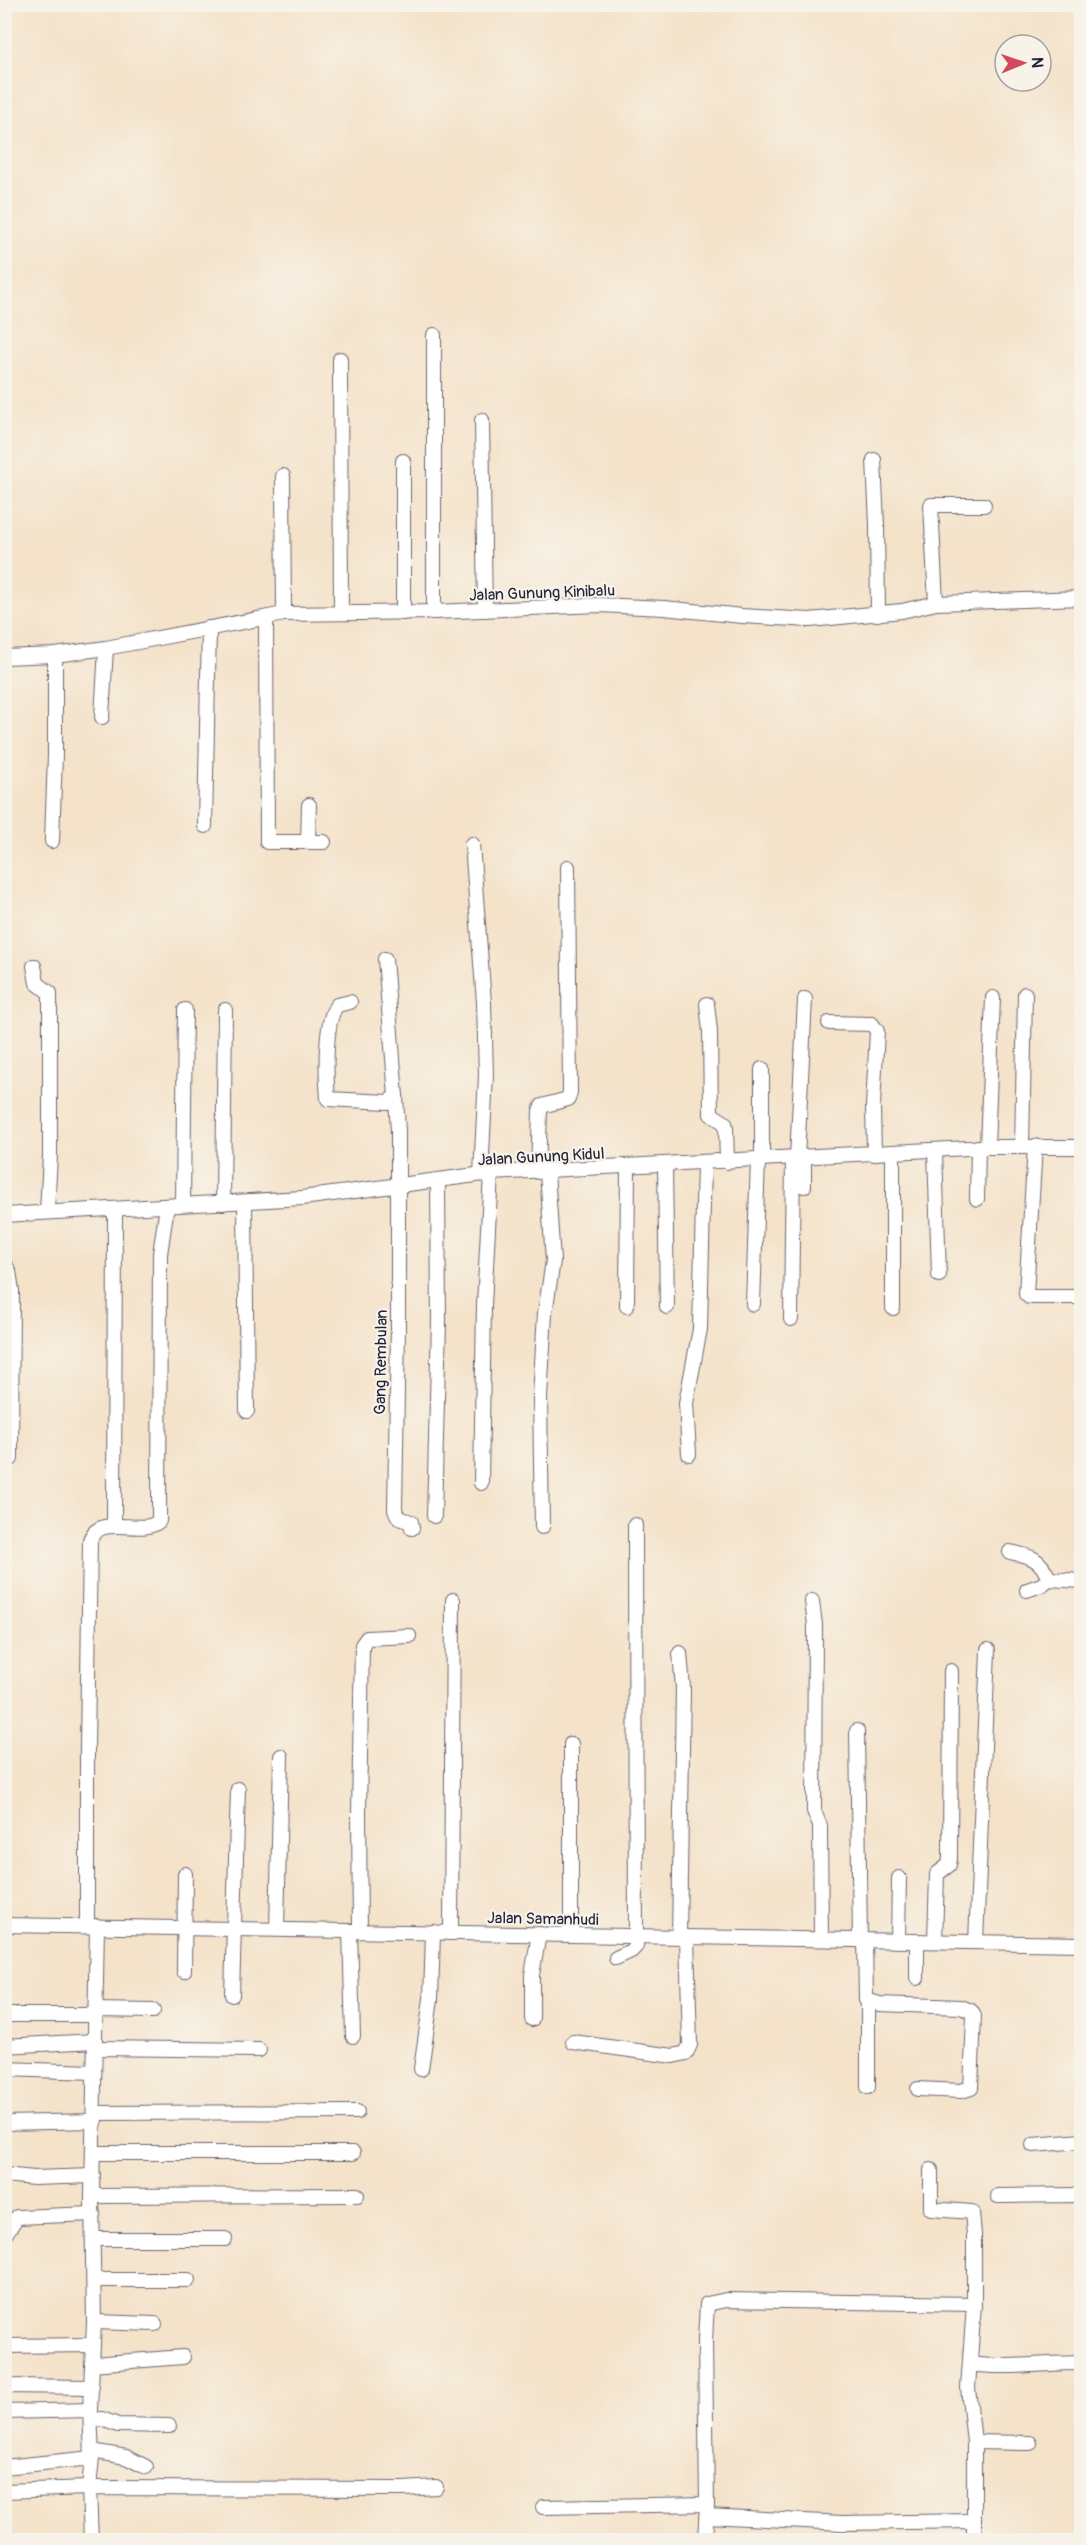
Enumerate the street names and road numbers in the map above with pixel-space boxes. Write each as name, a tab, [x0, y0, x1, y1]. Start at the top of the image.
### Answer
street label: Jalan Gunung Kinibalu	[469, 580, 615, 606]
street label: Jalan Gunung Kidul	[477, 1144, 605, 1170]
street label: Gang Rembulan	[370, 1309, 392, 1415]
street label: Jalan Samanhudi	[487, 1908, 599, 1930]

